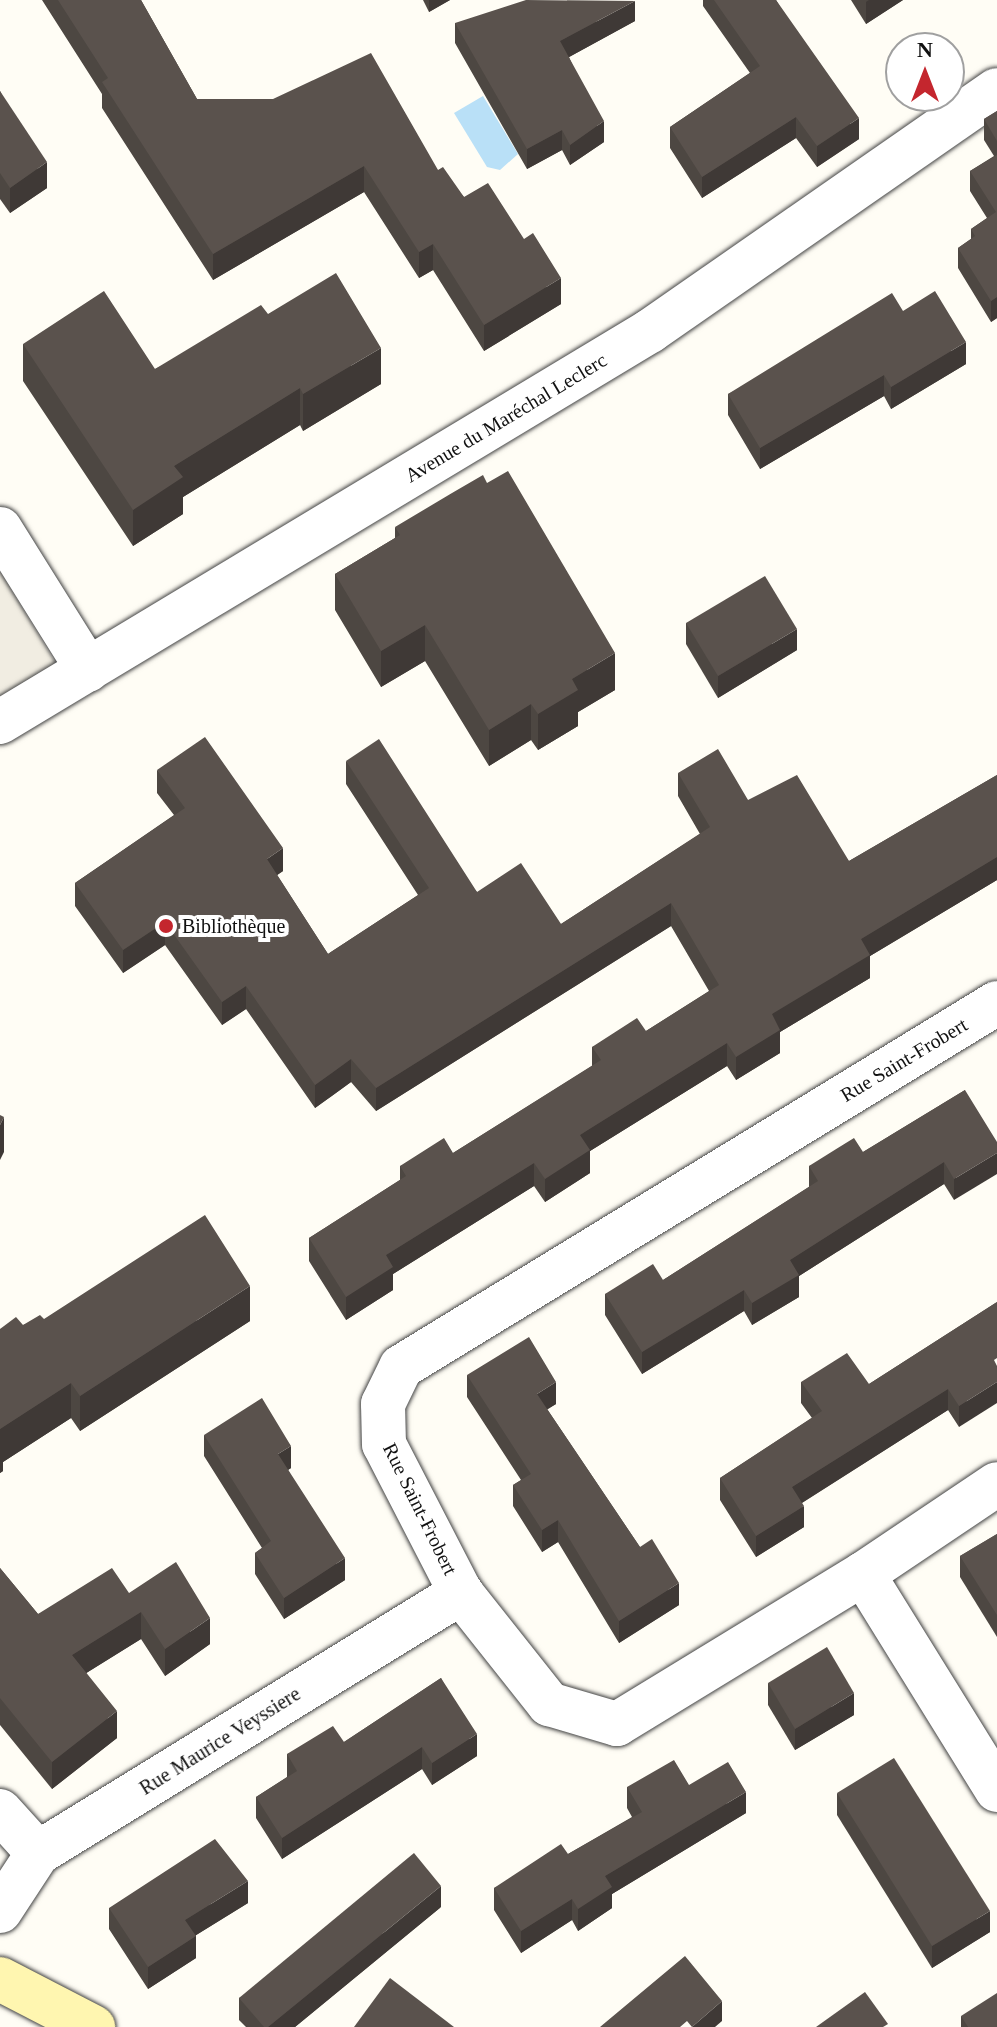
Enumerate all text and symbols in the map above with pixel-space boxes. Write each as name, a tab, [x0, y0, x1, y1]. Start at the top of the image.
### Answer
north arrow	[885, 32, 965, 112]
text: N	[917, 37, 933, 62]
street label: Avenue du Maréchal Leclerc	[401, 348, 611, 488]
place label: Bibliothèque	[182, 914, 285, 938]
marker: Bibliothèque	[157, 917, 175, 935]
street label: Rue Saint-Frobert	[836, 1013, 972, 1107]
street label: Rue Saint-Frobert	[378, 1439, 462, 1579]
street label: Rue Maurice Veyssiere	[135, 1682, 305, 1800]

